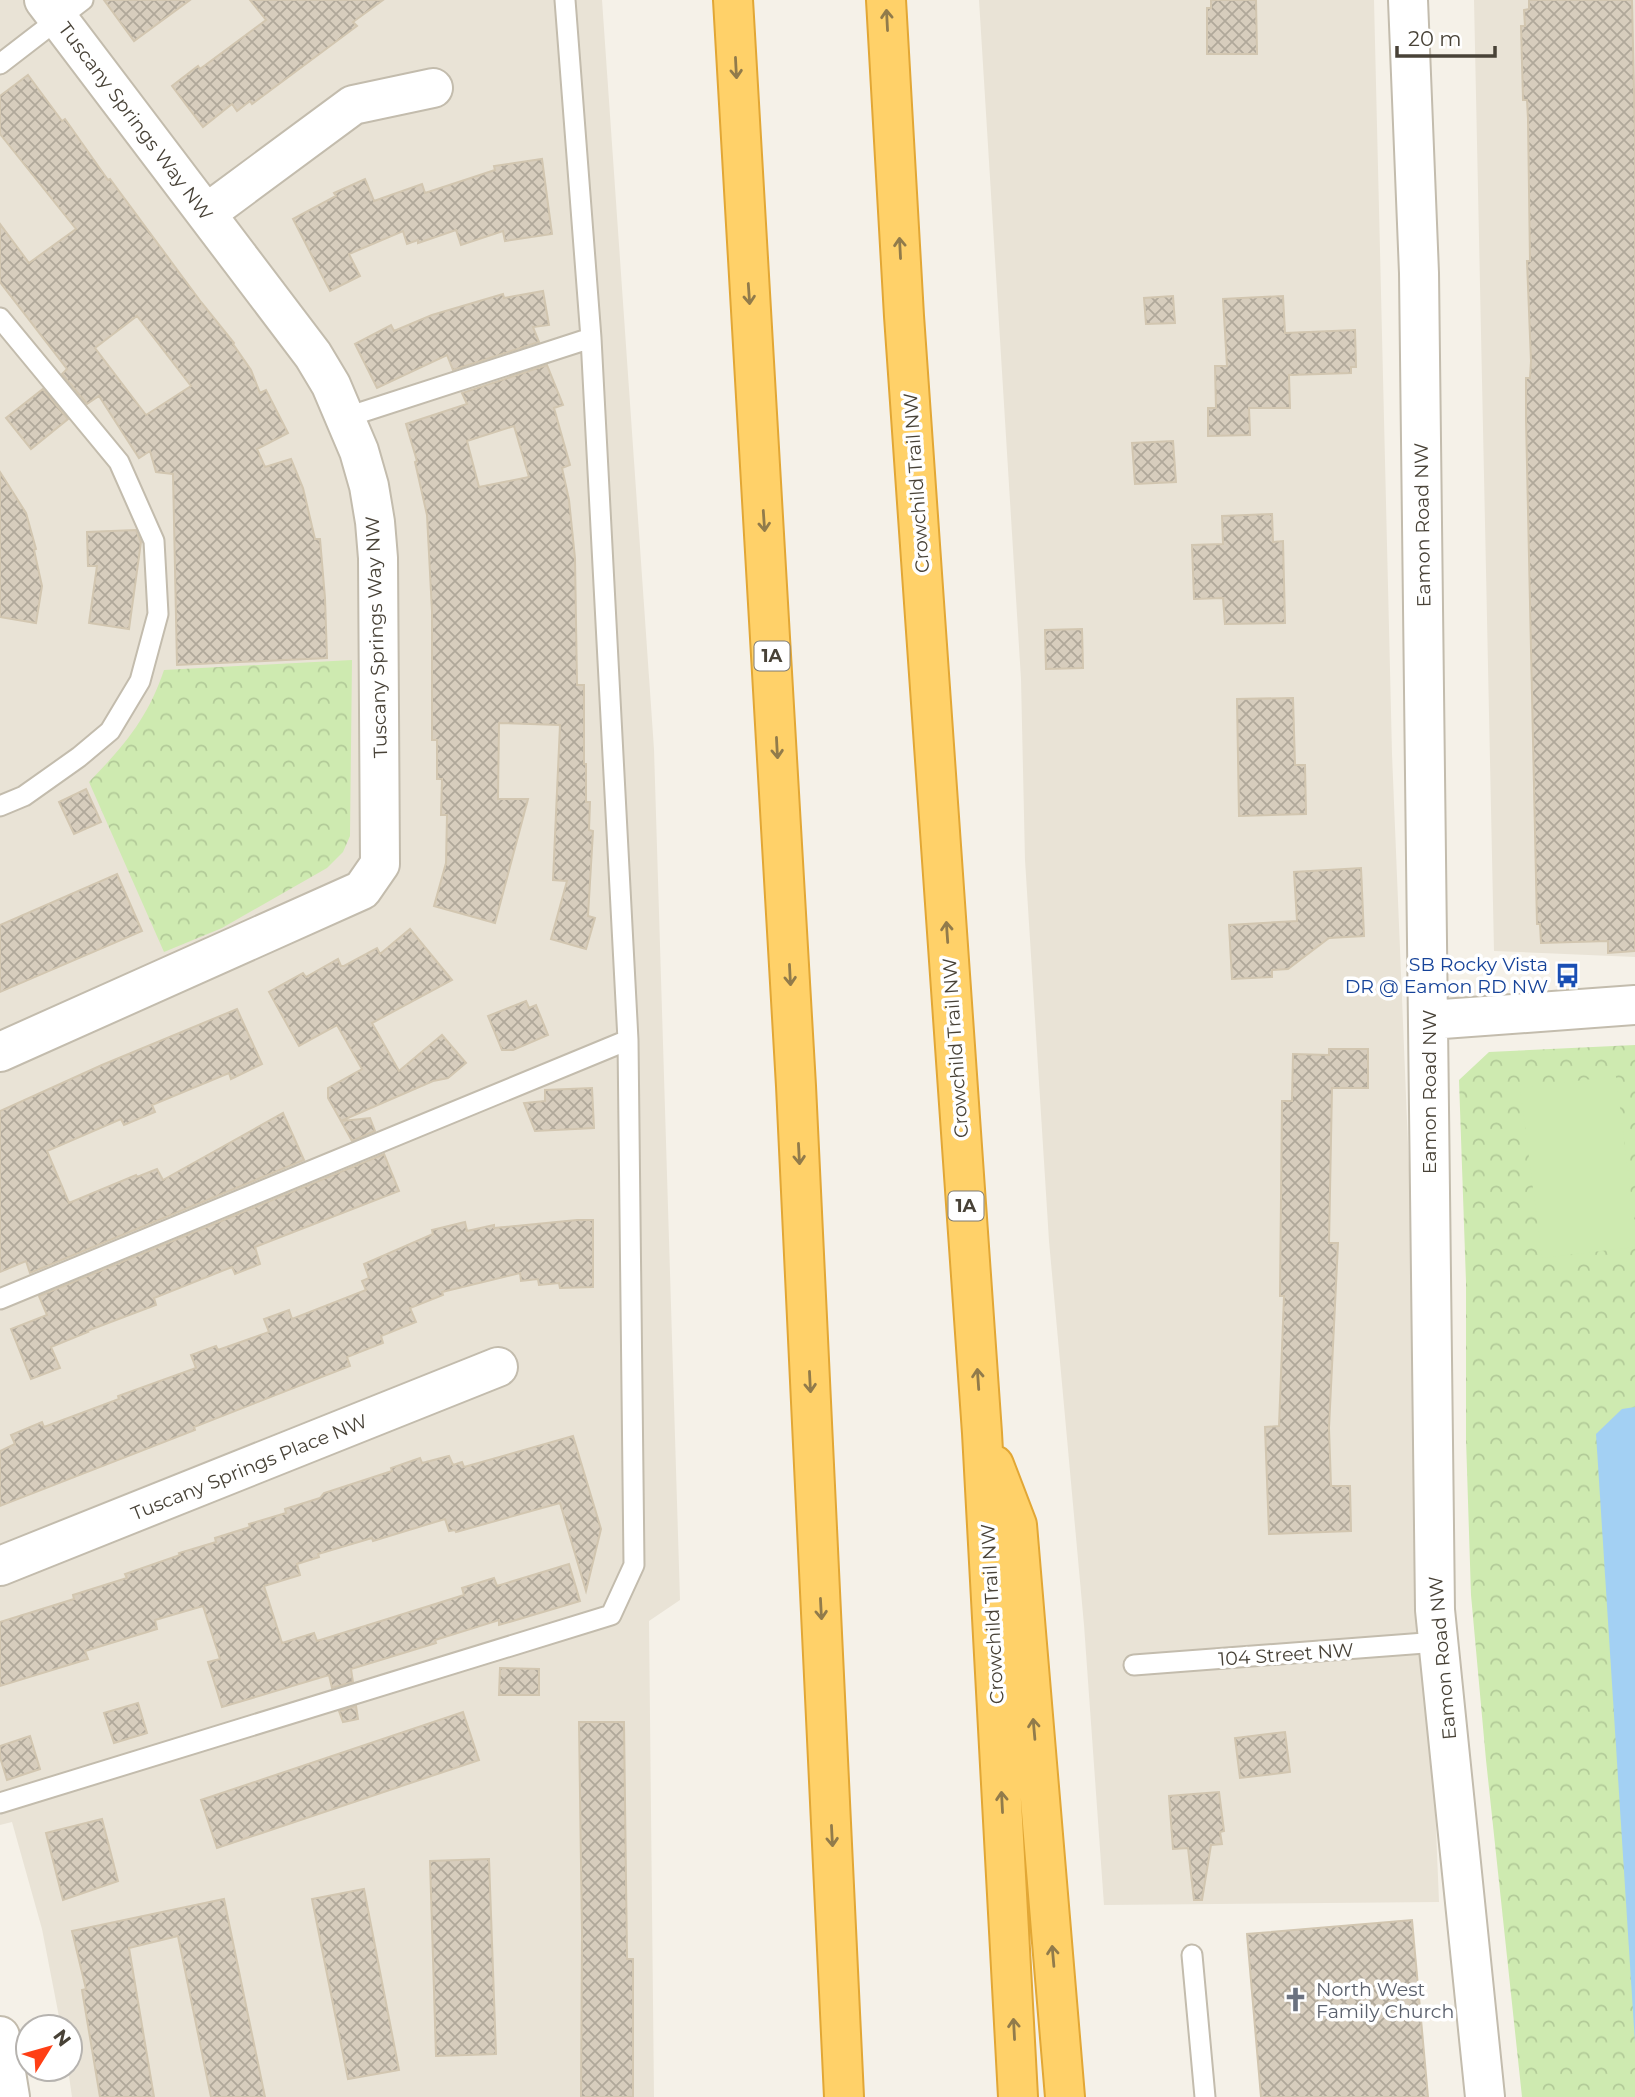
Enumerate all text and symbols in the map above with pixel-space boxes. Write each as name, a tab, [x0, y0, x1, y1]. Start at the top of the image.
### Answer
one-way arrow	[880, 10, 893, 32]
scale bar	[1397, 14, 1495, 58]
street label: Tuscany Springs Way NW	[54, 18, 218, 225]
text: 20 m	[1408, 26, 1462, 51]
one-way arrow	[730, 56, 743, 79]
one-way arrow	[894, 236, 907, 259]
one-way arrow	[743, 282, 756, 305]
street label: Crowchild Trail NW	[899, 392, 934, 574]
street label: Eamon Road NW	[1410, 442, 1435, 607]
one-way arrow	[758, 509, 771, 531]
street label: Tuscany Springs Way NW	[361, 516, 392, 758]
road number: 1A	[754, 642, 790, 670]
one-way arrow	[771, 736, 784, 758]
one-way arrow	[940, 921, 953, 944]
place label: SB Rocky Vista DR @ Eamon RD NW	[1345, 953, 1548, 998]
street label: Crowchild Trail NW	[938, 957, 973, 1139]
bus stop icon: SB Rocky Vista DR @ Eamon RD NW	[1554, 961, 1582, 989]
one-way arrow	[784, 963, 797, 986]
street label: Eamon Road NW	[1418, 1010, 1441, 1174]
one-way arrow	[793, 1143, 806, 1166]
road number: 1A	[948, 1191, 984, 1220]
one-way arrow	[971, 1368, 984, 1391]
one-way arrow	[804, 1370, 817, 1393]
street label: Tuscany Springs Place NW	[128, 1409, 371, 1525]
street label: Crowchild Trail NW	[976, 1523, 1009, 1705]
street label: Eamon Road NW	[1424, 1575, 1461, 1741]
one-way arrow	[815, 1597, 828, 1620]
street label: 104 Street NW	[1218, 1638, 1355, 1671]
one-way arrow	[1027, 1718, 1040, 1741]
one-way arrow	[995, 1790, 1008, 1813]
one-way arrow	[825, 1824, 838, 1847]
one-way arrow	[1046, 1945, 1059, 1968]
place label: North West Family Church	[1316, 1978, 1454, 2023]
church icon: North West Family Church	[1282, 1986, 1310, 2014]
north arrow	[14, 2013, 84, 2083]
one-way arrow	[1008, 2018, 1021, 2041]
text: N	[48, 2025, 76, 2051]

